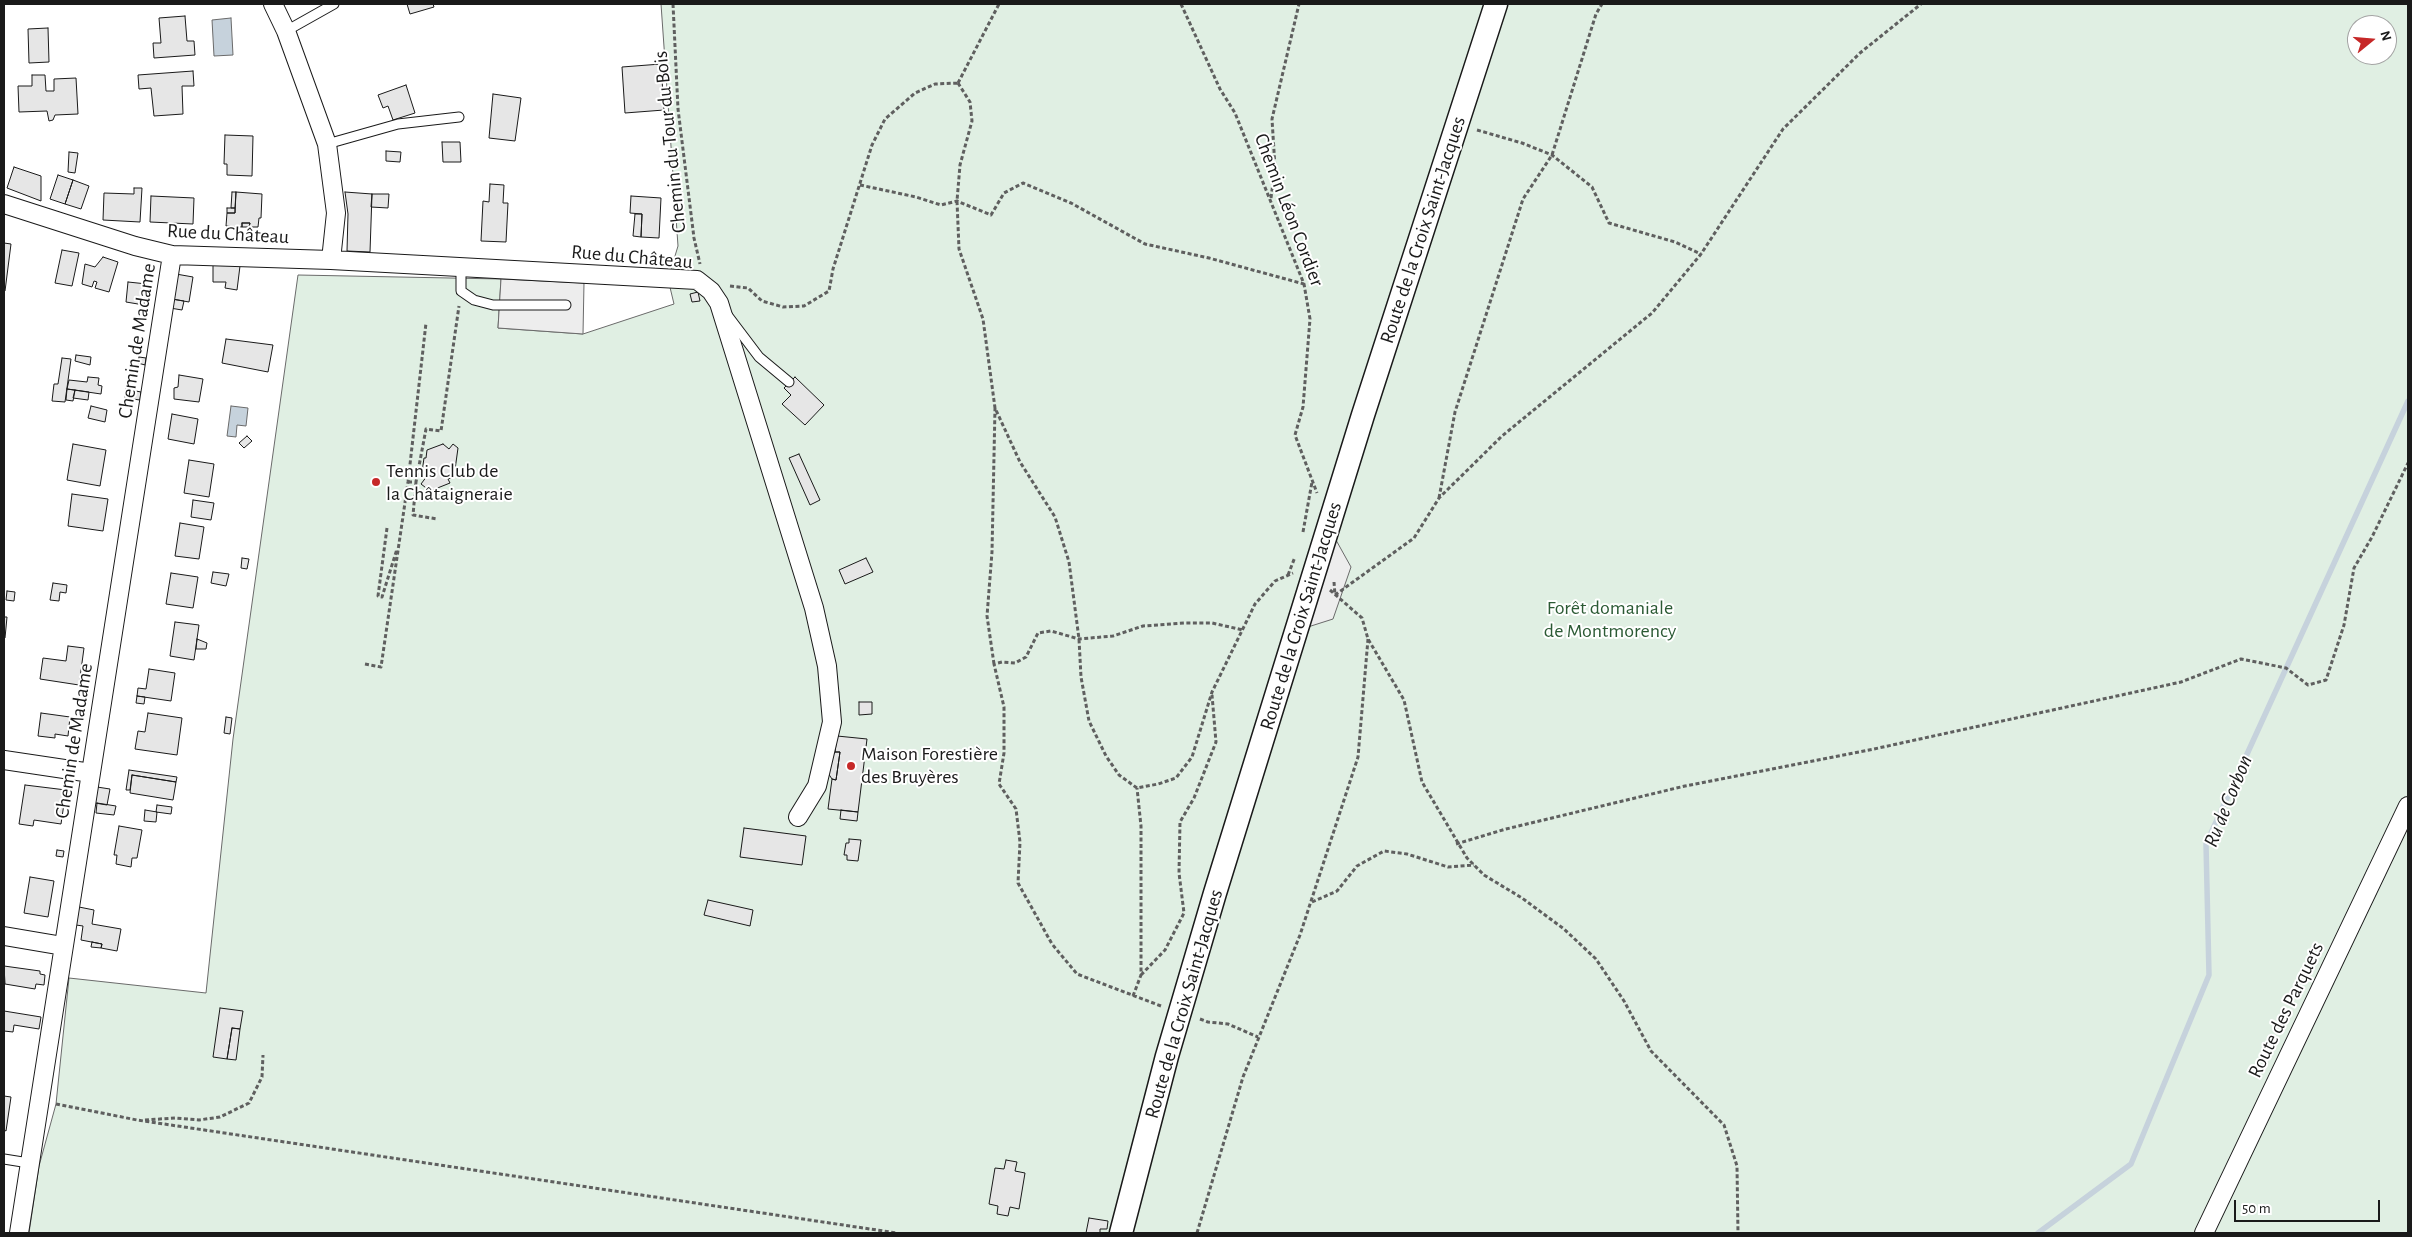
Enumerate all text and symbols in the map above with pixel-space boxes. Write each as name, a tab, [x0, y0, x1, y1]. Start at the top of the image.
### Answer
north arrow	[2347, 15, 2397, 65]
text: N	[2377, 29, 2394, 43]
street label: Chemin du Tour du Bois	[649, 50, 691, 234]
street label: Route de la Croix Saint-Jacques	[1375, 113, 1471, 347]
street label: Chemin Léon Cordier	[1249, 130, 1329, 290]
street label: Rue du Château	[166, 219, 290, 249]
street label: Rue du Château	[570, 240, 694, 274]
street label: Chemin de Madame	[113, 262, 161, 420]
place label: Tennis Club de la Châtaigneraie	[386, 459, 513, 506]
marker: Tennis Club de la Châtaigneraie	[370, 476, 382, 488]
street label: Route de la Croix Saint-Jacques	[1255, 499, 1347, 733]
park label: Forêt domaniale de Montmorency	[1544, 596, 1676, 643]
street label: Chemin de Madame	[50, 662, 98, 820]
place label: Maison Forestière des Bruyères	[861, 742, 998, 789]
water label: Ru de Corbon	[2198, 751, 2258, 851]
marker: Maison Forestière des Bruyères	[845, 760, 857, 772]
street label: Route de la Croix Saint-Jacques	[1140, 887, 1228, 1121]
street label: Route des Parquets	[2243, 938, 2329, 1082]
scale bar	[2237, 1190, 2383, 1222]
text: 50 m	[2242, 1201, 2271, 1216]

